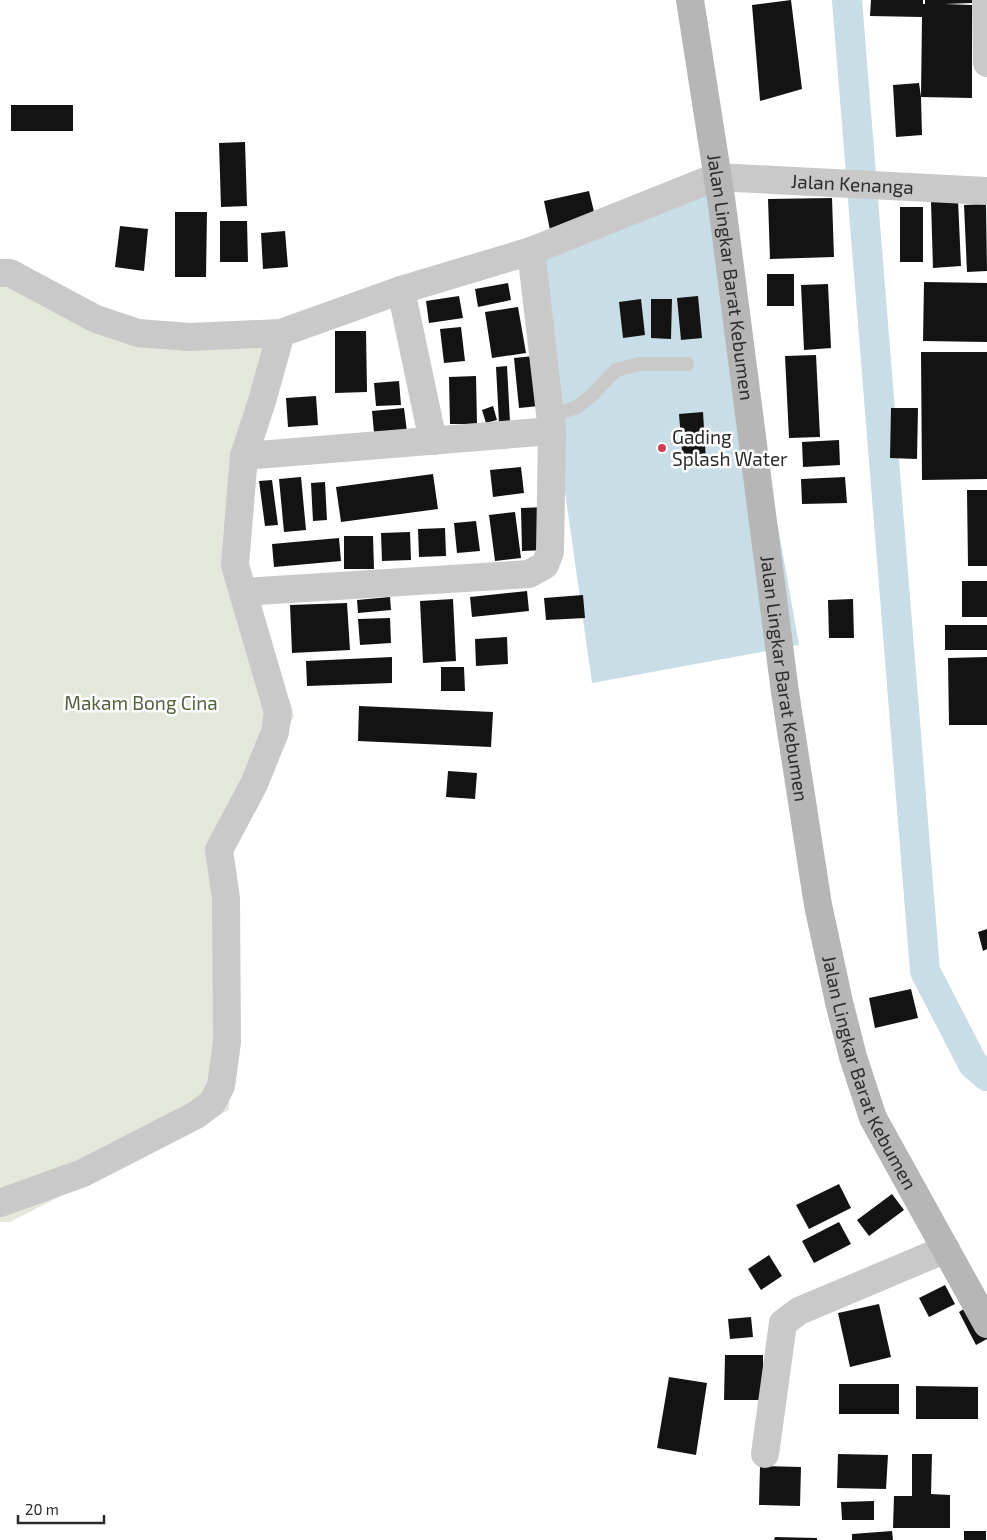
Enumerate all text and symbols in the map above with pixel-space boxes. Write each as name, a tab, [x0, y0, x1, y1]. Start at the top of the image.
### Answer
street label: Jalan Lingkar Barat Kebumen	[703, 152, 759, 402]
street label: Jalan Kenanga	[790, 169, 914, 198]
place label: Gading Splash Water	[672, 425, 788, 470]
marker: Gading Splash Water	[656, 442, 668, 454]
street label: Jalan Lingkar Barat Kebumen	[756, 554, 814, 803]
park label: Makam Bong Cina	[64, 691, 218, 714]
street label: Jalan Lingkar Barat Kebumen	[818, 953, 922, 1193]
scale bar	[18, 1492, 104, 1524]
text: 20 m	[25, 1500, 59, 1518]

